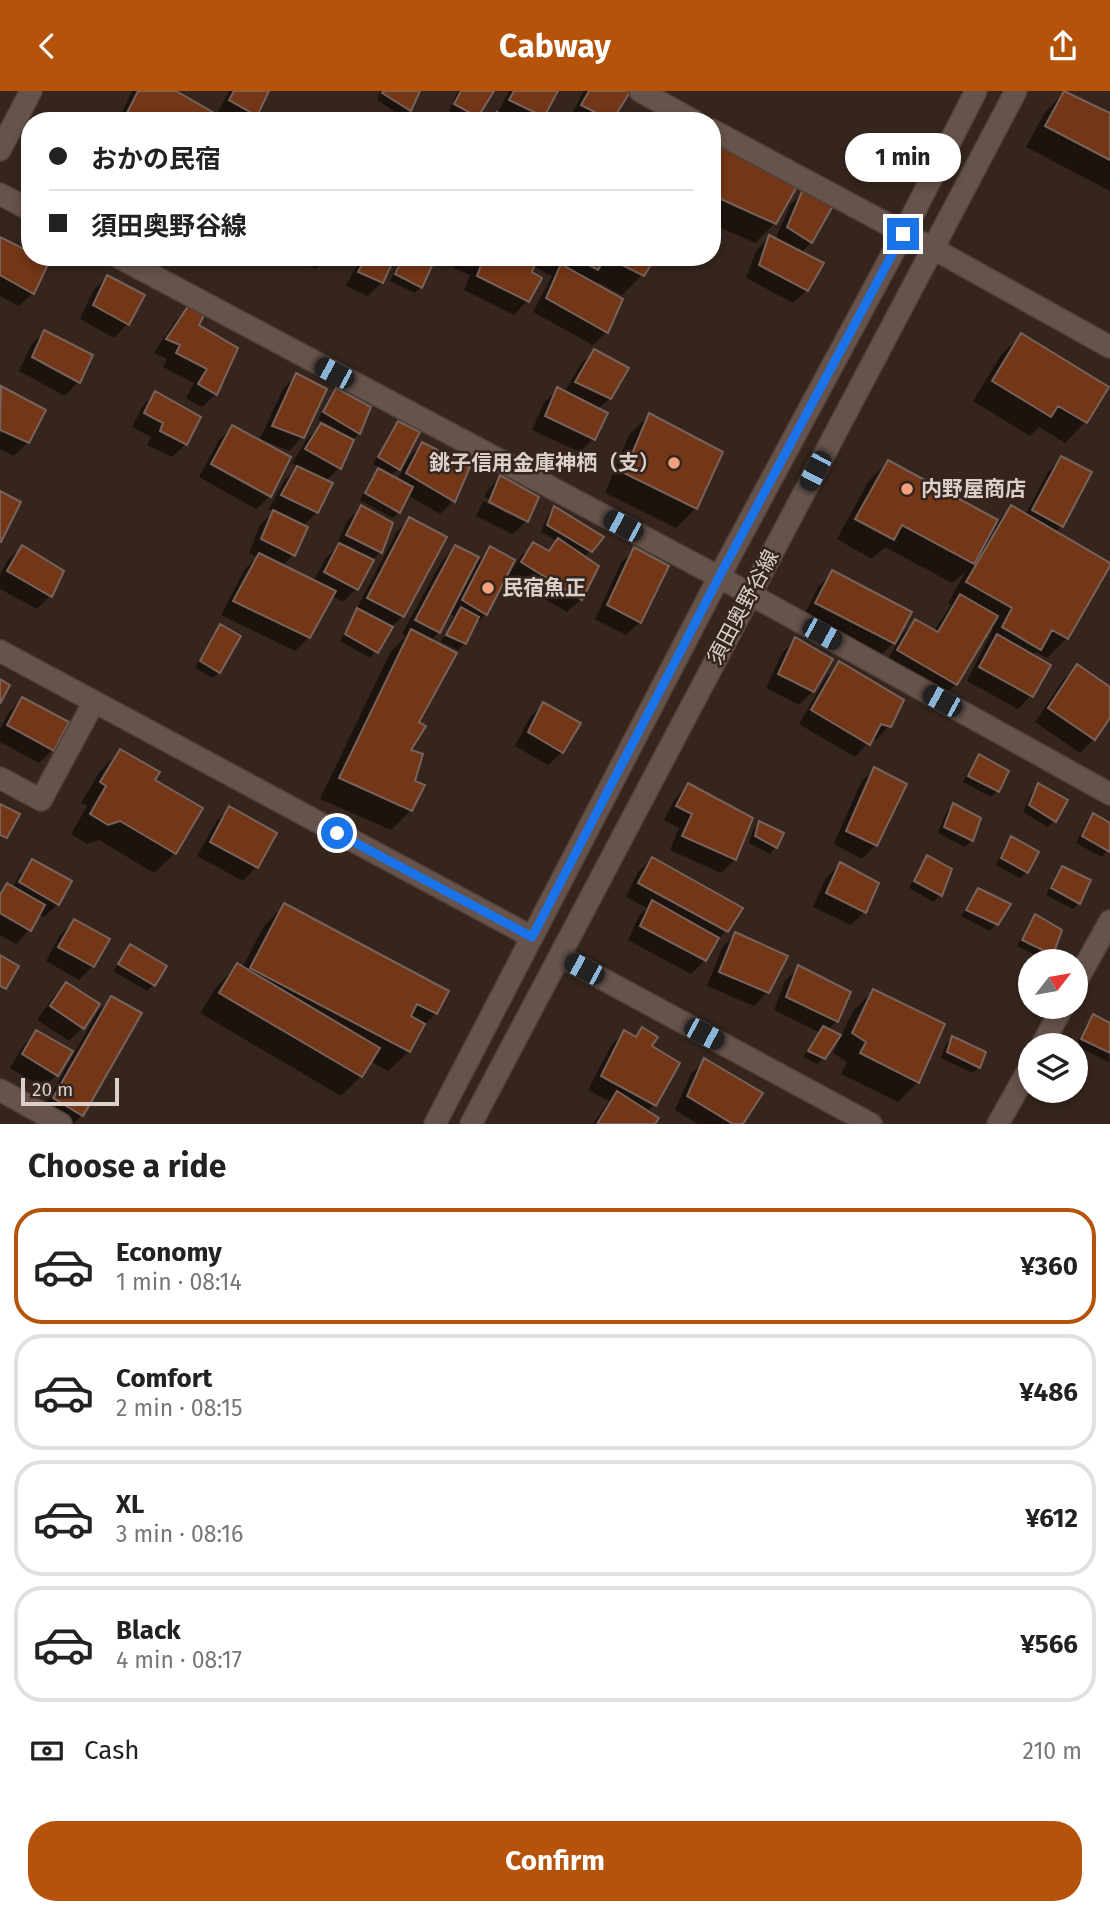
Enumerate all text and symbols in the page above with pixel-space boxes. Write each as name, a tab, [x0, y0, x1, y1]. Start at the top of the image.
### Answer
icon: back	[28, 27, 66, 65]
text: Cabway	[499, 27, 611, 65]
icon: share	[1044, 27, 1082, 65]
callout: 1 min	[845, 132, 961, 181]
text: 1 min	[875, 143, 931, 171]
text: おかの民宿	[91, 144, 221, 175]
text: 須田奥野谷線	[91, 211, 247, 242]
route end	[887, 218, 919, 250]
car	[311, 354, 358, 392]
car	[796, 448, 835, 494]
place label: 銚子信用金庫神栖（支）	[429, 450, 660, 476]
marker: 銚子信用金庫神栖（支）	[666, 455, 682, 471]
place label: 内野屋商店	[921, 476, 1026, 502]
marker: 内野屋商店	[899, 481, 915, 497]
car	[600, 507, 647, 545]
street label: 須田奥野谷線	[702, 545, 784, 669]
place label: 民宿魚正	[502, 575, 586, 601]
marker: 民宿魚正	[480, 580, 496, 596]
car	[799, 615, 846, 653]
car	[919, 682, 966, 720]
route start	[321, 817, 353, 849]
north arrow	[1018, 949, 1088, 1019]
map controls	[1018, 949, 1088, 1103]
car	[561, 950, 608, 988]
car	[681, 1015, 728, 1053]
button: layers	[1018, 1033, 1088, 1103]
scale bar	[21, 1075, 119, 1107]
text: 20 m	[32, 1078, 73, 1101]
text: Choose a ride	[28, 1147, 226, 1185]
icon: car	[32, 1235, 95, 1298]
text: Economy	[116, 1237, 222, 1268]
text: ¥360	[1020, 1251, 1078, 1282]
text: 1 min · 08:14	[116, 1268, 242, 1296]
icon: car	[32, 1361, 95, 1424]
text: Comfort	[116, 1363, 212, 1394]
text: ¥486	[1019, 1377, 1078, 1408]
text: 2 min · 08:15	[116, 1394, 242, 1422]
icon: car	[32, 1487, 95, 1550]
text: XL	[116, 1489, 144, 1520]
text: ¥612	[1025, 1503, 1078, 1534]
text: 3 min · 08:16	[116, 1520, 243, 1548]
icon: car	[32, 1613, 95, 1676]
text: Black	[116, 1615, 181, 1646]
text: ¥566	[1020, 1629, 1078, 1660]
text: 4 min · 08:17	[116, 1646, 242, 1674]
icon: cash	[28, 1732, 66, 1770]
text: Cash	[84, 1735, 140, 1766]
text: 210 m	[1023, 1737, 1082, 1765]
button: Confirm	[28, 1821, 1082, 1901]

